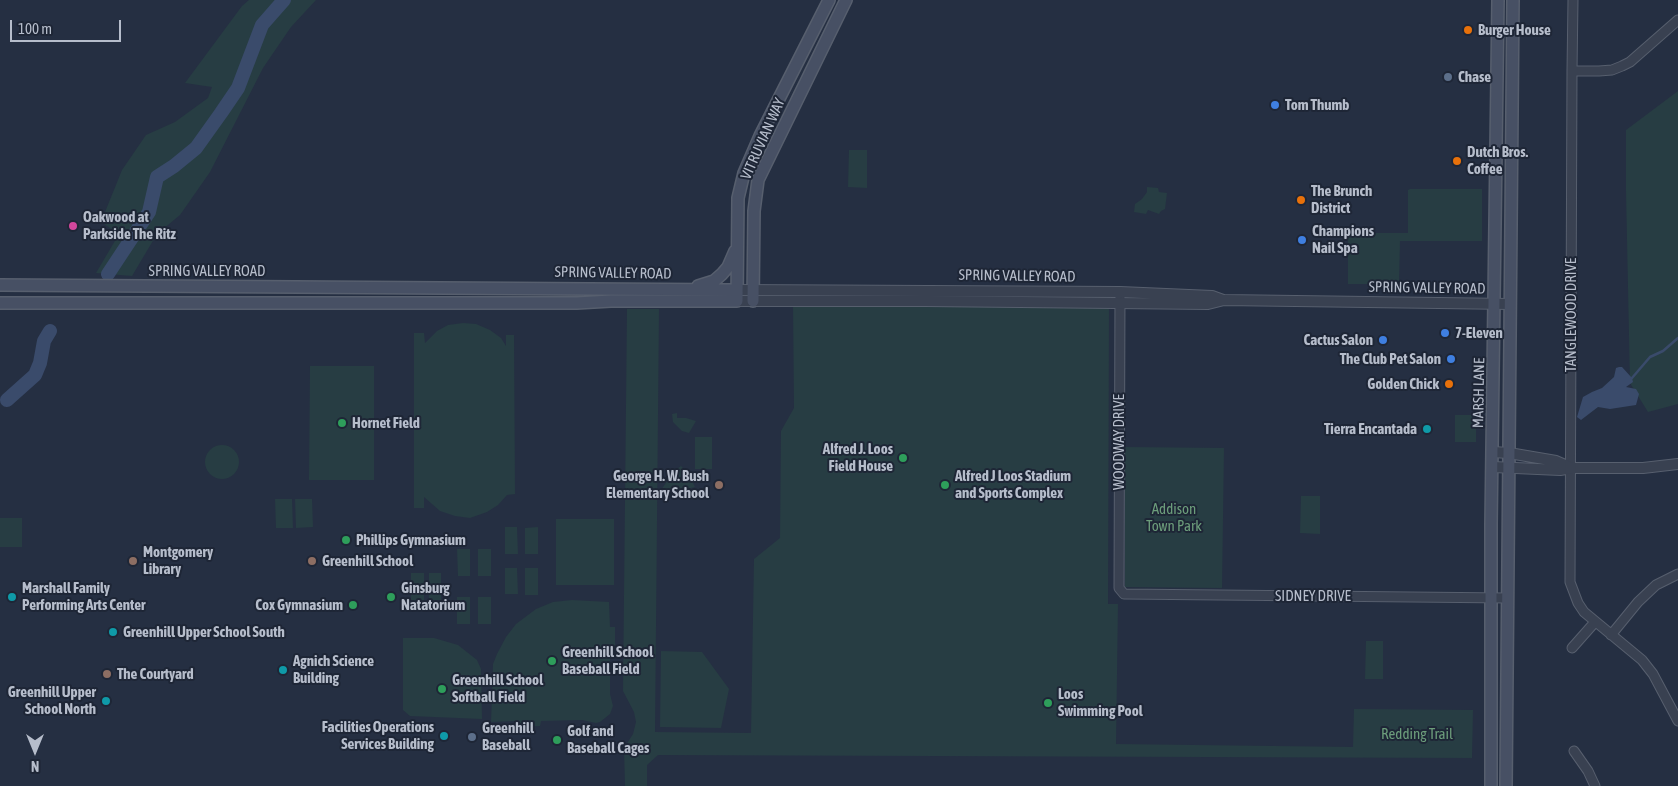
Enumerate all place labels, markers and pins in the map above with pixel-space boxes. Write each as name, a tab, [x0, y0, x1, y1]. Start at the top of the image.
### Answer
place label: Burger House	[1478, 21, 1551, 39]
marker: Burger House	[1462, 24, 1474, 36]
place label: Chase	[1458, 68, 1491, 86]
marker: Chase	[1442, 71, 1454, 83]
place label: Tom Thumb	[1285, 96, 1349, 114]
marker: Tom Thumb	[1269, 99, 1281, 111]
place label: Dutch Bros. Coffee	[1467, 143, 1528, 178]
marker: Dutch Bros. Coffee	[1451, 155, 1463, 167]
place label: The Brunch District	[1311, 182, 1372, 217]
marker: The Brunch District	[1295, 194, 1307, 206]
place label: Oakwood at Parkside The Ritz	[83, 208, 176, 243]
marker: Oakwood at Parkside The Ritz	[67, 220, 79, 232]
place label: Champions Nail Spa	[1312, 222, 1374, 257]
marker: Champions Nail Spa	[1296, 234, 1308, 246]
place label: 7-Eleven	[1455, 324, 1503, 342]
marker: 7-Eleven	[1439, 327, 1451, 339]
place label: Cactus Salon	[1303, 331, 1373, 349]
marker: Cactus Salon	[1377, 334, 1389, 346]
place label: The Club Pet Salon	[1340, 350, 1441, 368]
marker: The Club Pet Salon	[1445, 353, 1457, 365]
place label: Golden Chick	[1367, 375, 1439, 393]
marker: Golden Chick	[1443, 378, 1455, 390]
place label: Hornet Field	[352, 414, 420, 432]
marker: Hornet Field	[336, 417, 348, 429]
place label: Tierra Encantada	[1324, 420, 1417, 438]
marker: Tierra Encantada	[1421, 423, 1433, 435]
place label: Alfred J. Loos Field House	[823, 440, 893, 475]
marker: Alfred J. Loos Field House	[897, 452, 909, 464]
place label: George H. W. Bush Elementary School	[606, 467, 709, 502]
place label: Alfred J Loos Stadium and Sports Complex	[955, 467, 1071, 502]
marker: George H. W. Bush Elementary School	[713, 479, 725, 491]
marker: Alfred J Loos Stadium and Sports Complex	[939, 479, 951, 491]
place label: Phillips Gymnasium	[356, 531, 466, 549]
marker: Phillips Gymnasium	[340, 534, 352, 546]
place label: Montgomery Library	[143, 543, 213, 578]
place label: Greenhill School	[322, 552, 413, 570]
marker: Montgomery Library	[127, 555, 139, 567]
marker: Greenhill School	[306, 555, 318, 567]
place label: Marshall Family Performing Arts Center	[22, 579, 145, 614]
place label: Ginsburg Natatorium	[401, 579, 465, 614]
marker: Marshall Family Performing Arts Center	[6, 591, 18, 603]
marker: Ginsburg Natatorium	[385, 591, 397, 603]
place label: Cox Gymnasium	[255, 596, 343, 614]
marker: Cox Gymnasium	[347, 599, 359, 611]
place label: Greenhill Upper School South	[123, 623, 285, 641]
marker: Greenhill Upper School South	[107, 626, 119, 638]
place label: Greenhill School Baseball Field	[562, 643, 653, 678]
place label: Agnich Science Building	[293, 652, 374, 687]
marker: Greenhill School Baseball Field	[546, 655, 558, 667]
marker: Agnich Science Building	[277, 664, 289, 676]
place label: The Courtyard	[117, 665, 194, 683]
marker: The Courtyard	[101, 668, 113, 680]
place label: Greenhill School Softball Field	[452, 671, 543, 706]
place label: Greenhill Upper School North	[8, 683, 96, 718]
marker: Greenhill School Softball Field	[436, 683, 448, 695]
place label: Loos Swimming Pool	[1058, 685, 1143, 720]
marker: Greenhill Upper School North	[100, 695, 112, 707]
marker: Loos Swimming Pool	[1042, 697, 1054, 709]
place label: Facilities Operations Services Building	[322, 718, 434, 753]
place label: Greenhill Baseball	[482, 719, 534, 754]
place label: Golf and Baseball Cages	[567, 722, 649, 757]
marker: Facilities Operations Services Building	[438, 730, 450, 742]
marker: Greenhill Baseball	[466, 731, 478, 743]
marker: Golf and Baseball Cages	[551, 734, 563, 746]

